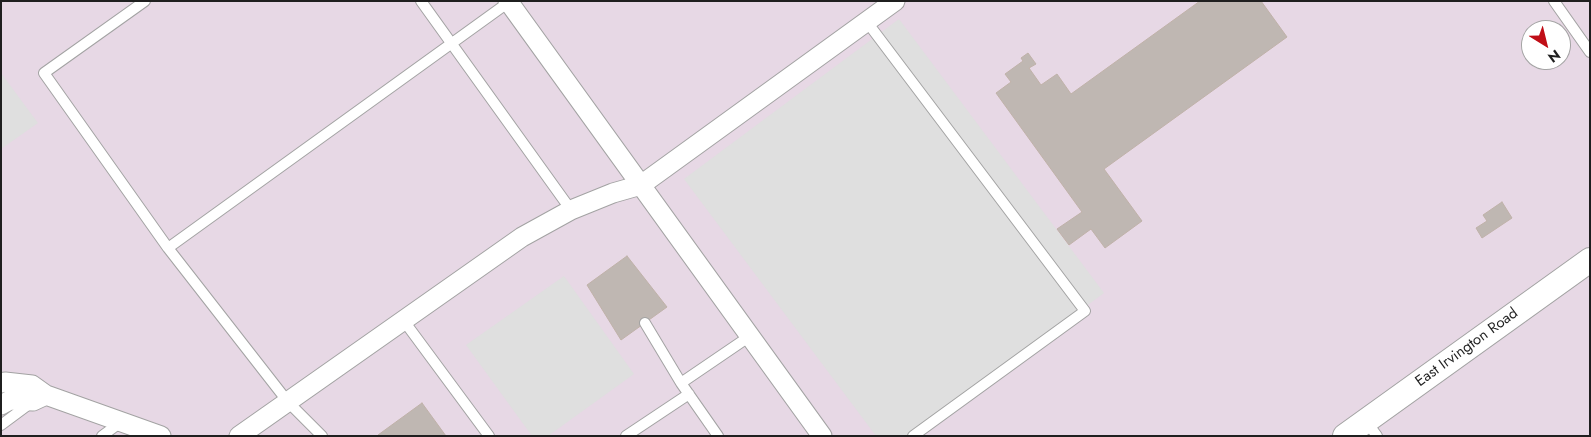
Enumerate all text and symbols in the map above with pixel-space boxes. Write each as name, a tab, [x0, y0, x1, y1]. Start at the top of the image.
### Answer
north arrow	[1521, 20, 1571, 70]
text: N	[1544, 45, 1565, 68]
street label: East Irvington Road	[1412, 305, 1522, 391]

